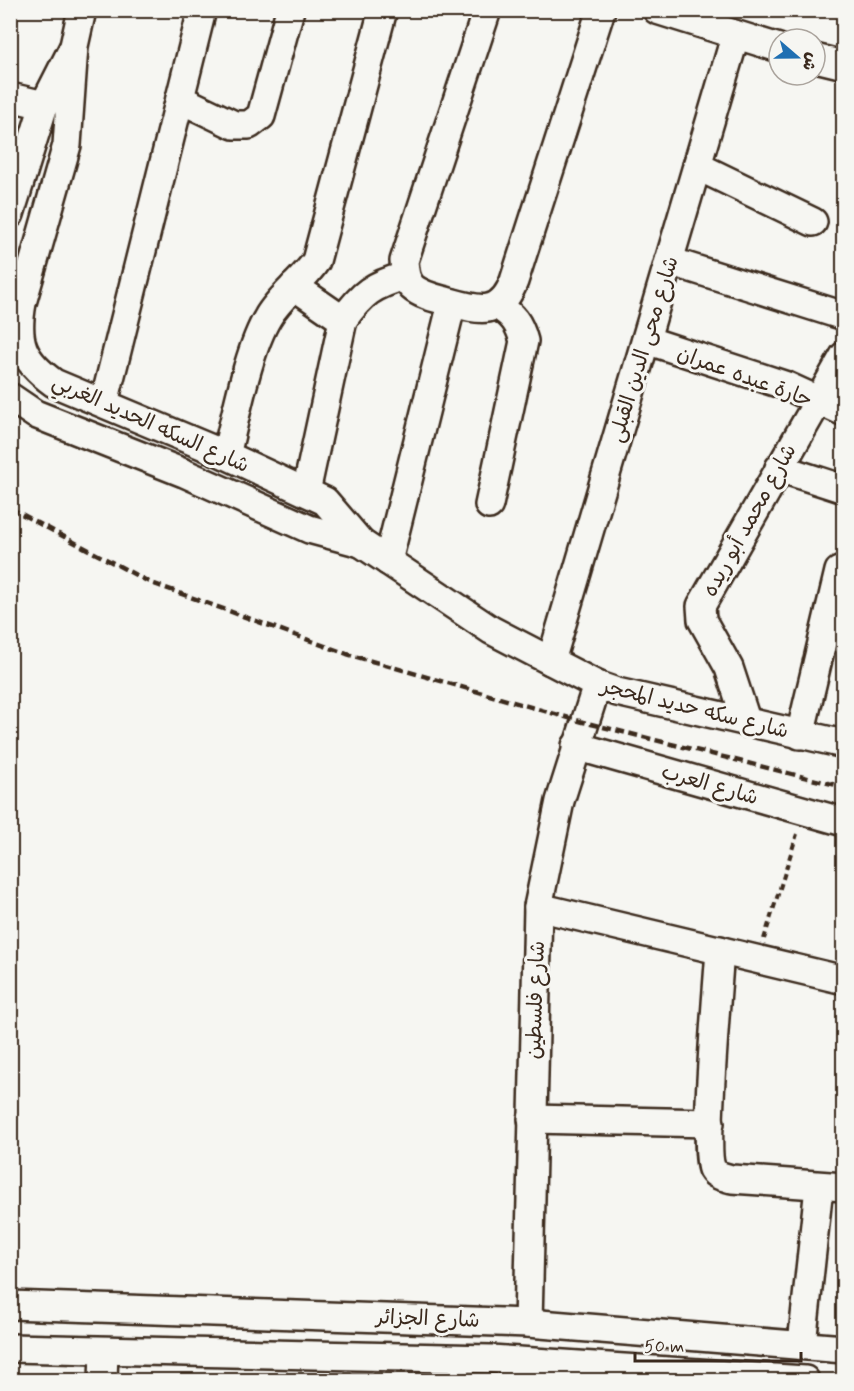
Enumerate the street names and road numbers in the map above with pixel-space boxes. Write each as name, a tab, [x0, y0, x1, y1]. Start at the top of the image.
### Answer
street label: شارع محى الدين القبلى	[602, 253, 686, 446]
street label: حارة عبده عمران	[673, 340, 816, 414]
street label: شارع السكه الحديد الغربي	[46, 368, 254, 484]
street label: شارع محمد أبو ريده	[696, 439, 803, 602]
street label: شارع سكه حديد المحجر	[596, 672, 791, 746]
street label: شارع العرب	[658, 758, 761, 812]
street label: شارع فلسطين	[520, 940, 552, 1060]
street label: شارع الجزائر	[374, 1303, 480, 1335]

